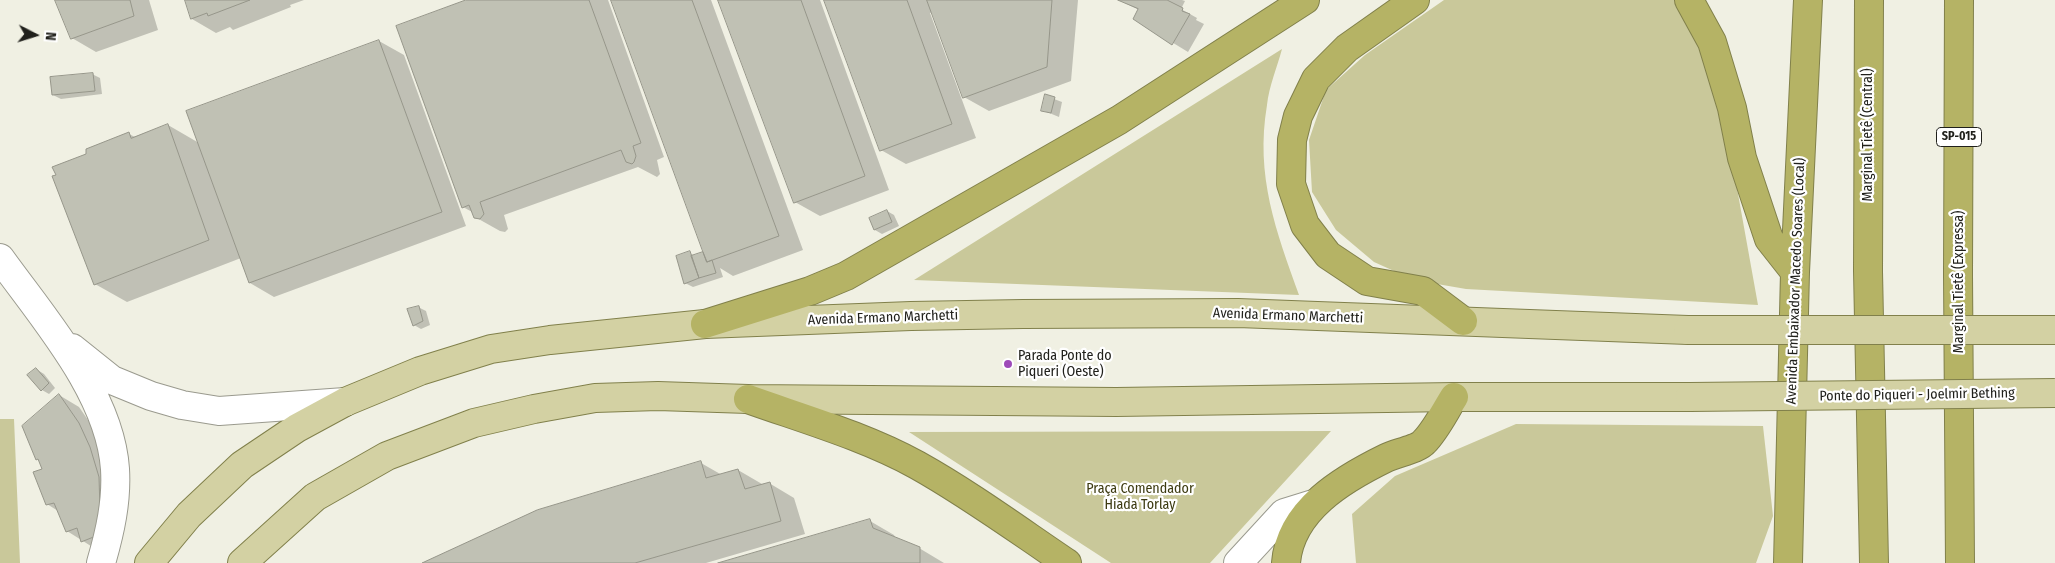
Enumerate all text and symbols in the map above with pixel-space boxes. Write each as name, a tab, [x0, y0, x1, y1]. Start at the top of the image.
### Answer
north arrow	[10, 10, 60, 60]
text: N	[42, 31, 59, 41]
street label: Marginal Tietê (Central)	[1860, 68, 1876, 202]
road number: SP-015	[1936, 128, 1982, 146]
street label: Avenida Embaixador Macedo Soares (Local)	[1783, 157, 1809, 405]
street label: Marginal Tietê (Expressa)	[1951, 211, 1967, 353]
street label: Avenida Ermano Marchetti	[1213, 305, 1363, 327]
street label: Avenida Ermano Marchetti	[808, 307, 958, 329]
place label: Parada Ponte do Piqueri (Oeste)	[1018, 348, 1112, 381]
marker: Parada Ponte do Piqueri (Oeste)	[1002, 358, 1014, 370]
street label: Ponte do Piqueri - Joelmir Bething	[1819, 385, 2015, 405]
park label: Praça Comendador Hiada Torlay	[1086, 481, 1194, 514]

